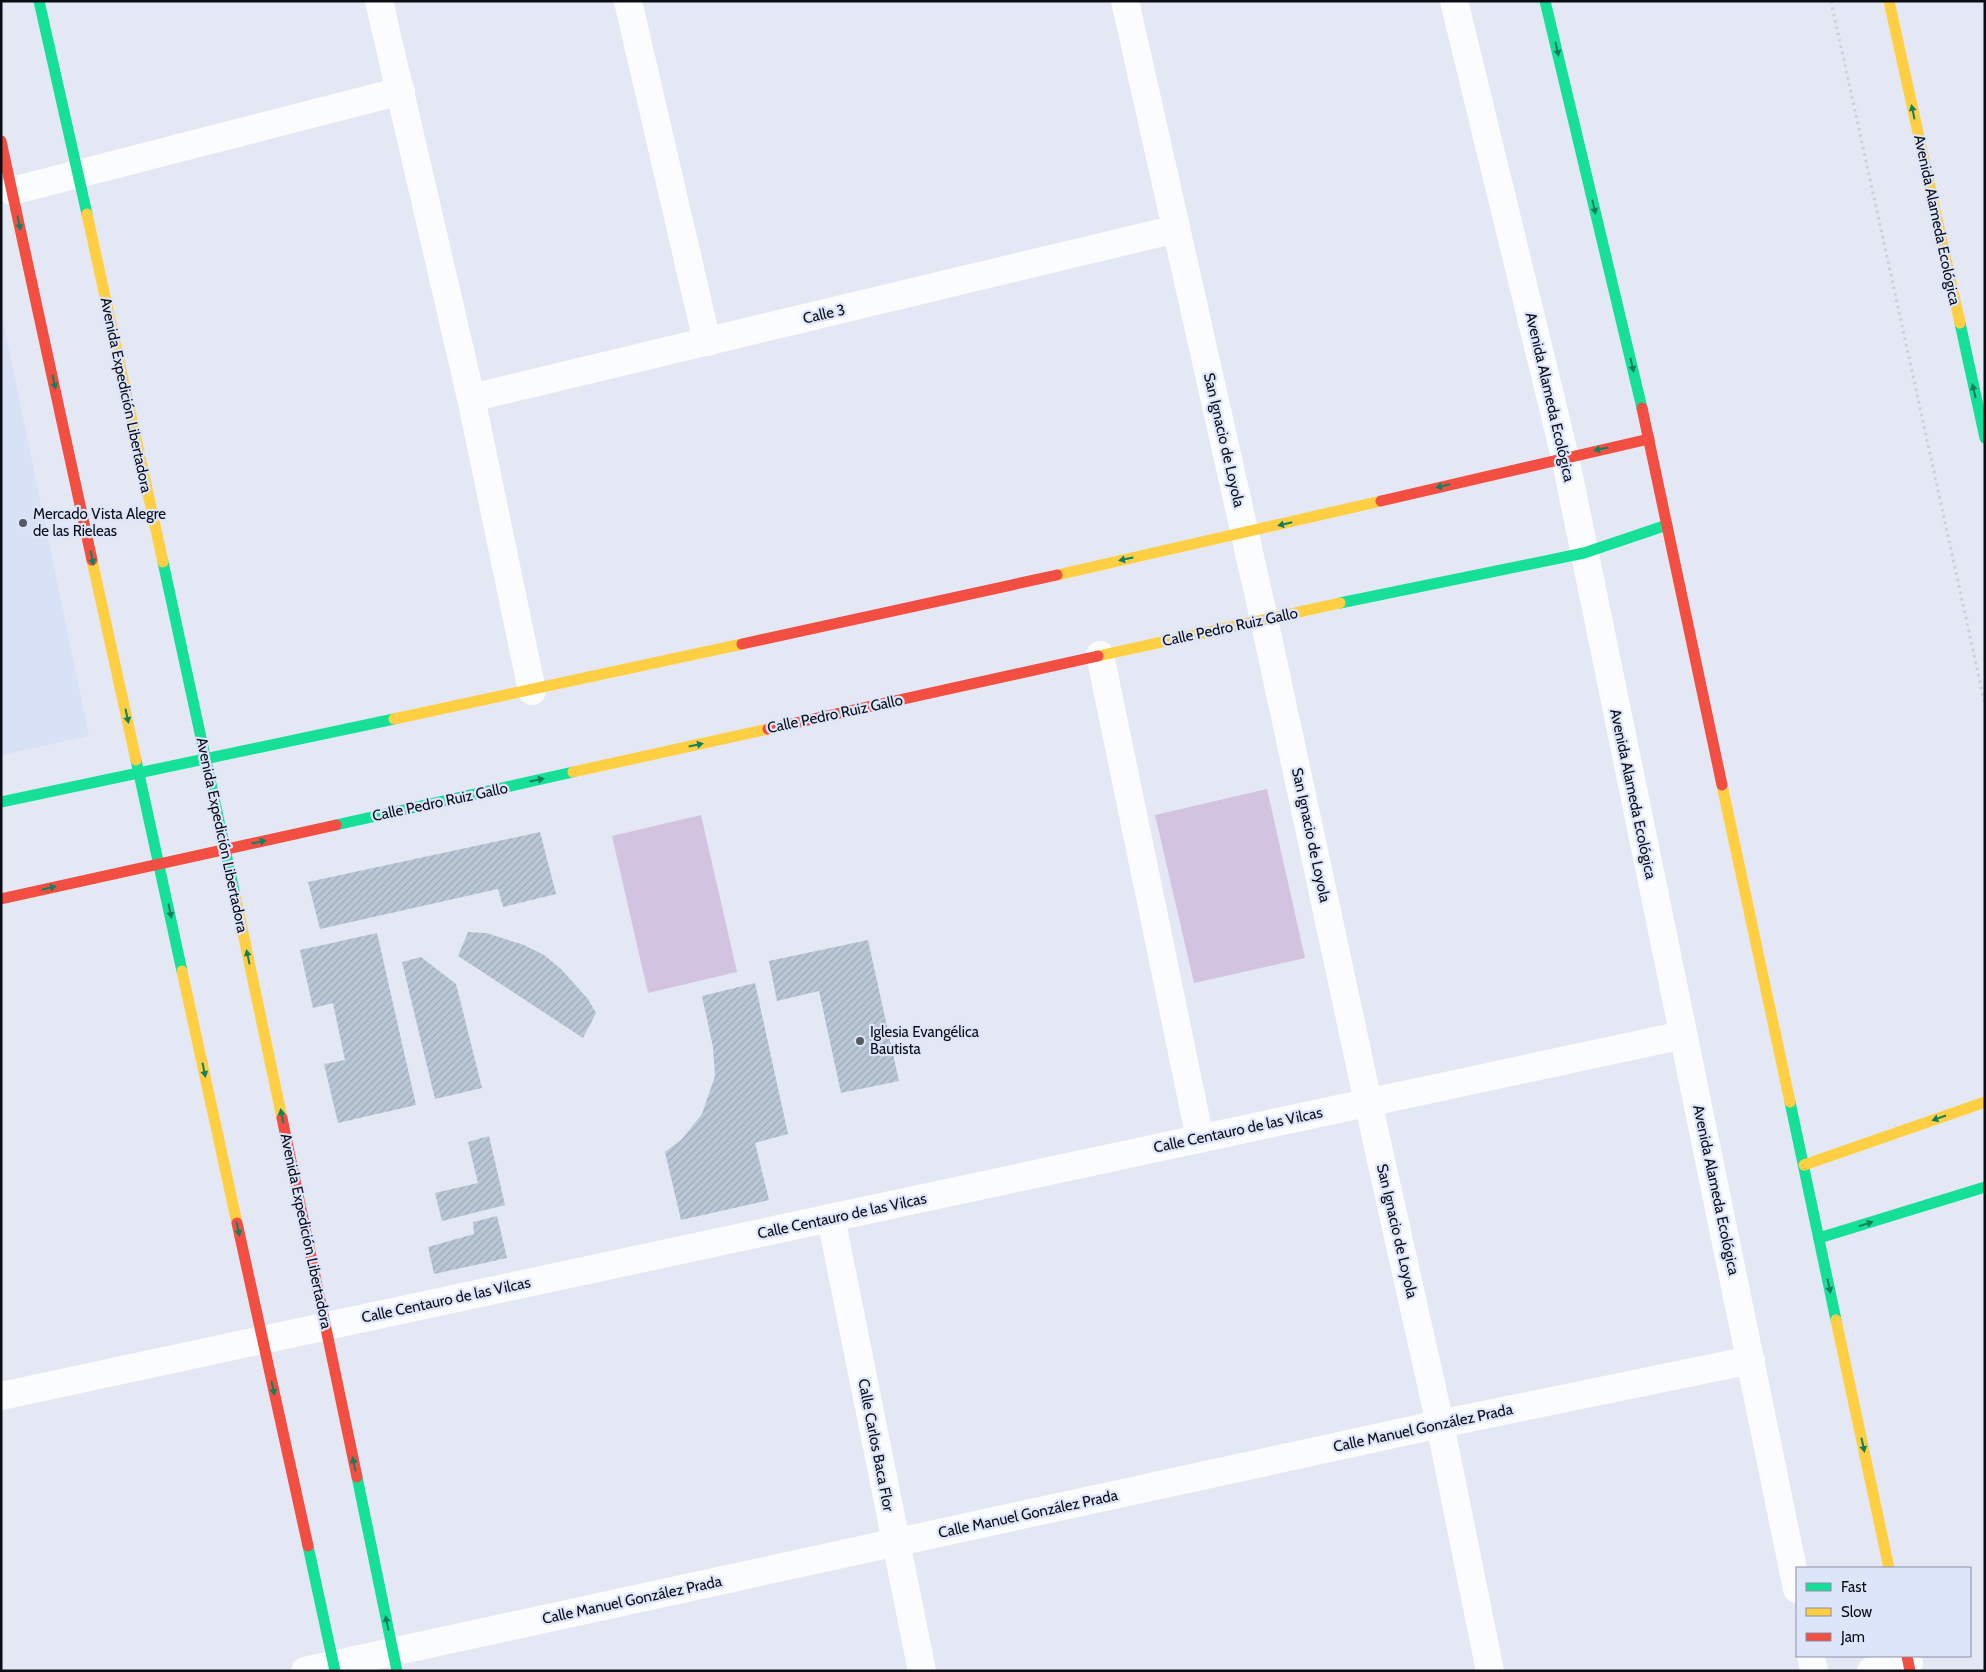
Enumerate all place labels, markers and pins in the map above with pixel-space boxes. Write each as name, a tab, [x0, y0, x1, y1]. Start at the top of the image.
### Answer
place label: Mercado Vista Alegre de las Rieleas	[33, 505, 166, 540]
marker: Mercado Vista Alegre de las Rieleas	[17, 517, 29, 529]
place label: Iglesia Evangélica Bautista	[870, 1023, 980, 1058]
marker: Iglesia Evangélica Bautista	[854, 1035, 866, 1047]

